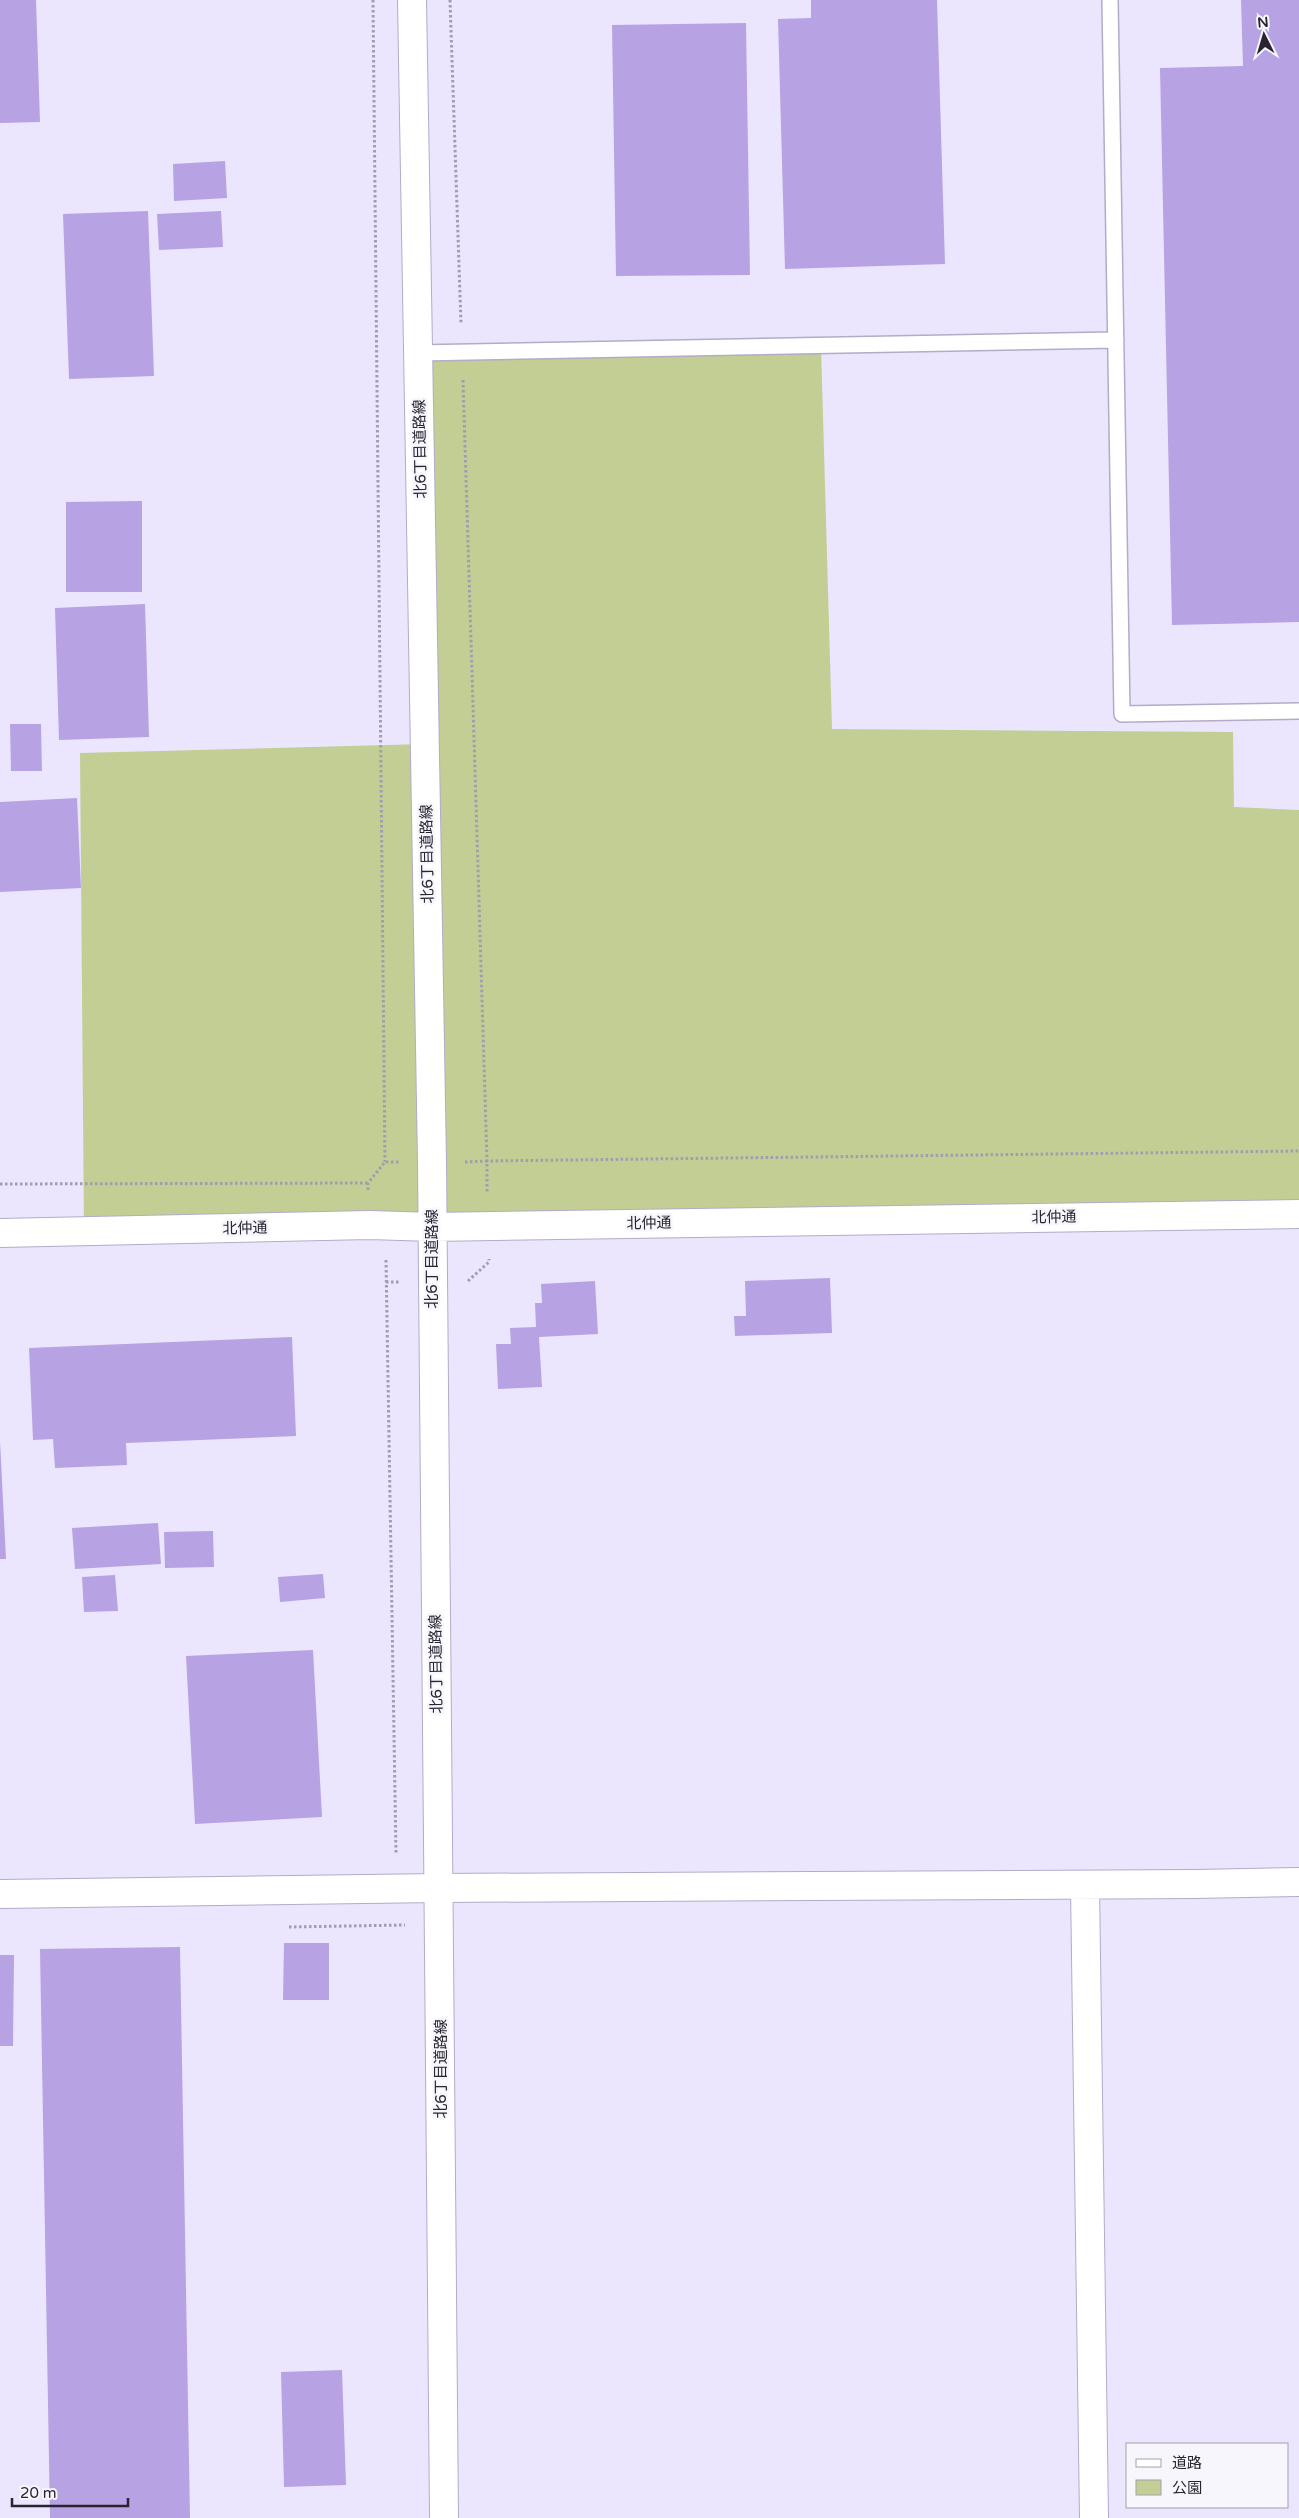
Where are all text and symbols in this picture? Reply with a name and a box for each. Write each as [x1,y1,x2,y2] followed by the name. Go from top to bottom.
[1239,10,1289,60] north arrow
[1257,14,1269,32] text: N
[410,399,430,499] street label: 北6丁目道路線
[417,804,437,904] street label: 北6丁目道路線
[1031,1208,1077,1226] street label: 北仲通
[423,1209,441,1309] street label: 北6丁目道路線
[626,1214,672,1232] street label: 北仲通
[222,1219,268,1237] street label: 北仲通
[426,1614,446,1714] street label: 北6丁目道路線
[432,2019,450,2119] street label: 北6丁目道路線
[1126,2443,1289,2508] legend
[1172,2454,1202,2472] text: 道路
[12,2476,129,2508] scale bar
[1172,2479,1202,2497] text: 公園
[20,2484,57,2502] text: 20 m

